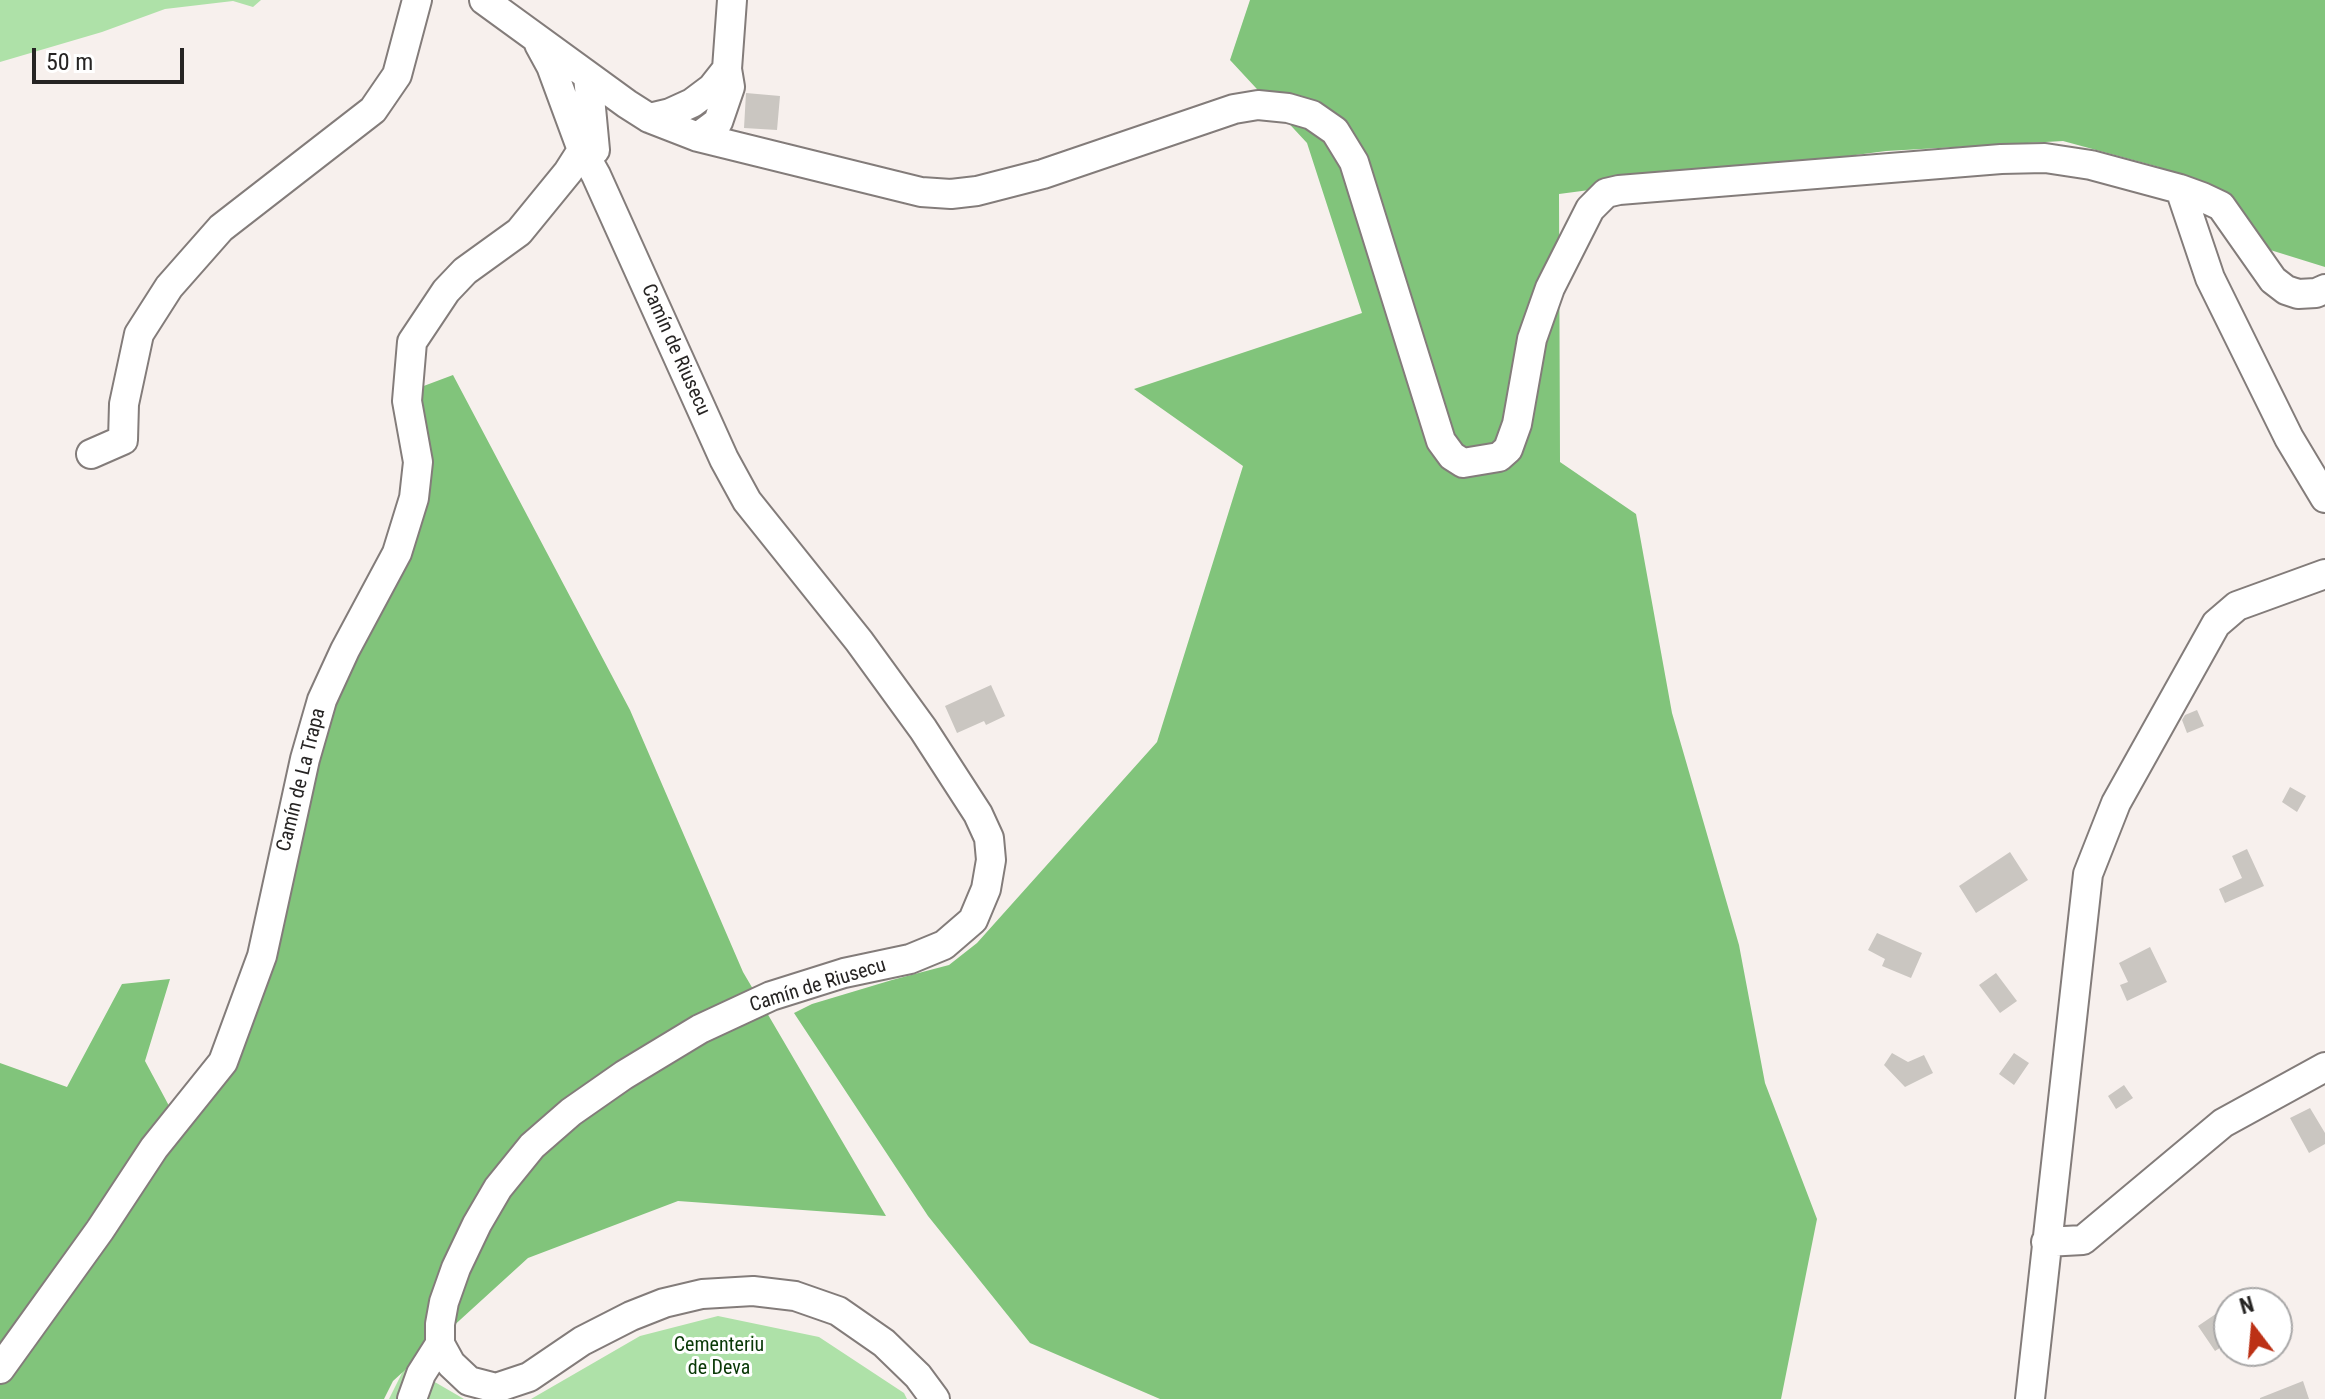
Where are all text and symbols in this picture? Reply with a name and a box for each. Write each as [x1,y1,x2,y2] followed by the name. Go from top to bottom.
[36,32,188,82] scale bar
[46,48,93,76] text: 50 m
[635,281,715,419] street label: Camín de Riusecu
[273,706,331,854] street label: Camín de La Trapa
[747,954,889,1018] street label: Camín de Riusecu
[2213,1287,2293,1367] north arrow
[2237,1291,2257,1319] text: N
[674,1334,764,1381] park label: Cementeriu de Deva

